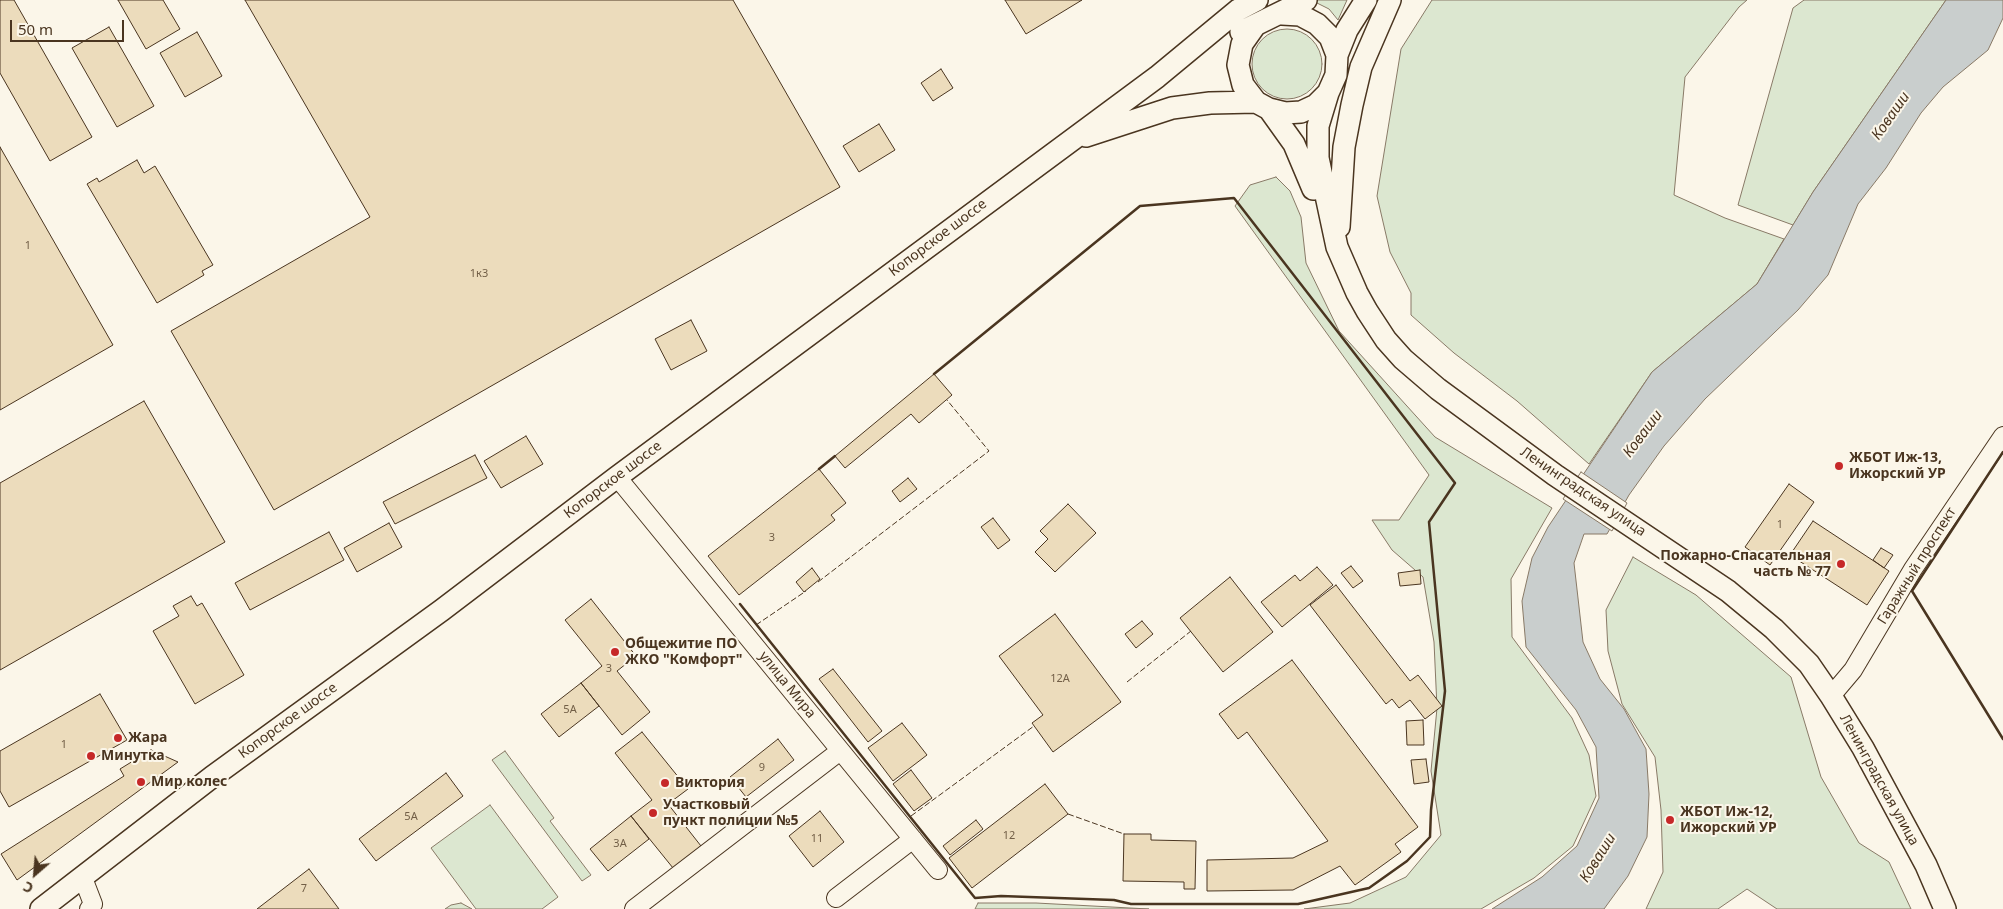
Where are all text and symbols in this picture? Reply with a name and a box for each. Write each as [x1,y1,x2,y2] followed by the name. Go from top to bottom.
[12,10,126,42] scale bar
[18,19,53,39] text: 50 m
[1868,89,1914,143] water label: Коваши
[886,196,990,280] street label: Копорское шоссе
[25,239,31,253] house number: 1
[470,267,488,281] house number: 1к3
[1619,407,1667,461] water label: Коваши
[561,438,665,522] street label: Копорское шоссе
[1517,444,1649,540] street label: Ленинградская улица
[1849,450,1946,482] place label: ЖБОТ Иж-13, Ижорский УР
[1833,460,1845,472] marker: ЖБОТ Иж-13, Ижорский УР
[1874,504,1960,628] street label: Гаражный проспект
[1777,518,1783,532] house number: 1
[769,531,775,545] house number: 3
[1660,548,1831,580] place label: Пожарно-Спасательная часть № 77
[1835,558,1847,570] marker: Пожарно-Спасательная часть № 77
[625,636,742,669] place label: Общежитие ПО ЖКО "Комфорт"
[609,646,621,658] marker: Общежитие ПО ЖКО "Комфорт"
[755,648,819,722] street label: улица Мира
[606,662,612,676] house number: 3
[1050,672,1070,686] house number: 12А
[235,680,341,762] street label: Копорское шоссе
[563,703,577,717] house number: 5А
[1836,711,1922,849] street label: Ленинградская улица
[128,730,167,746] place label: Жара
[112,732,124,744] marker: Жара
[61,738,67,752] house number: 1
[101,748,165,764] place label: Минутка
[85,750,97,762] marker: Минутка
[759,761,765,775] house number: 9
[151,774,227,790] place label: Мир колес
[675,775,745,791] place label: Виктория
[135,776,147,788] marker: Мир колес
[659,777,671,789] marker: Виктория
[663,797,799,830] place label: Участковый пункт полиции №5
[1680,804,1777,836] place label: ЖБОТ Иж-12, Ижорский УР
[647,807,659,819] marker: Участковый пункт полиции №5
[404,810,418,824] house number: 5А
[1664,814,1676,826] marker: ЖБОТ Иж-12, Ижорский УР
[1003,829,1015,843] house number: 12
[1576,830,1620,886] water label: Коваши
[811,832,823,846] house number: 11
[613,837,627,851] house number: 3А
[10,849,60,899] north arrow
[20,877,36,898] text: С
[301,882,307,896] house number: 7

